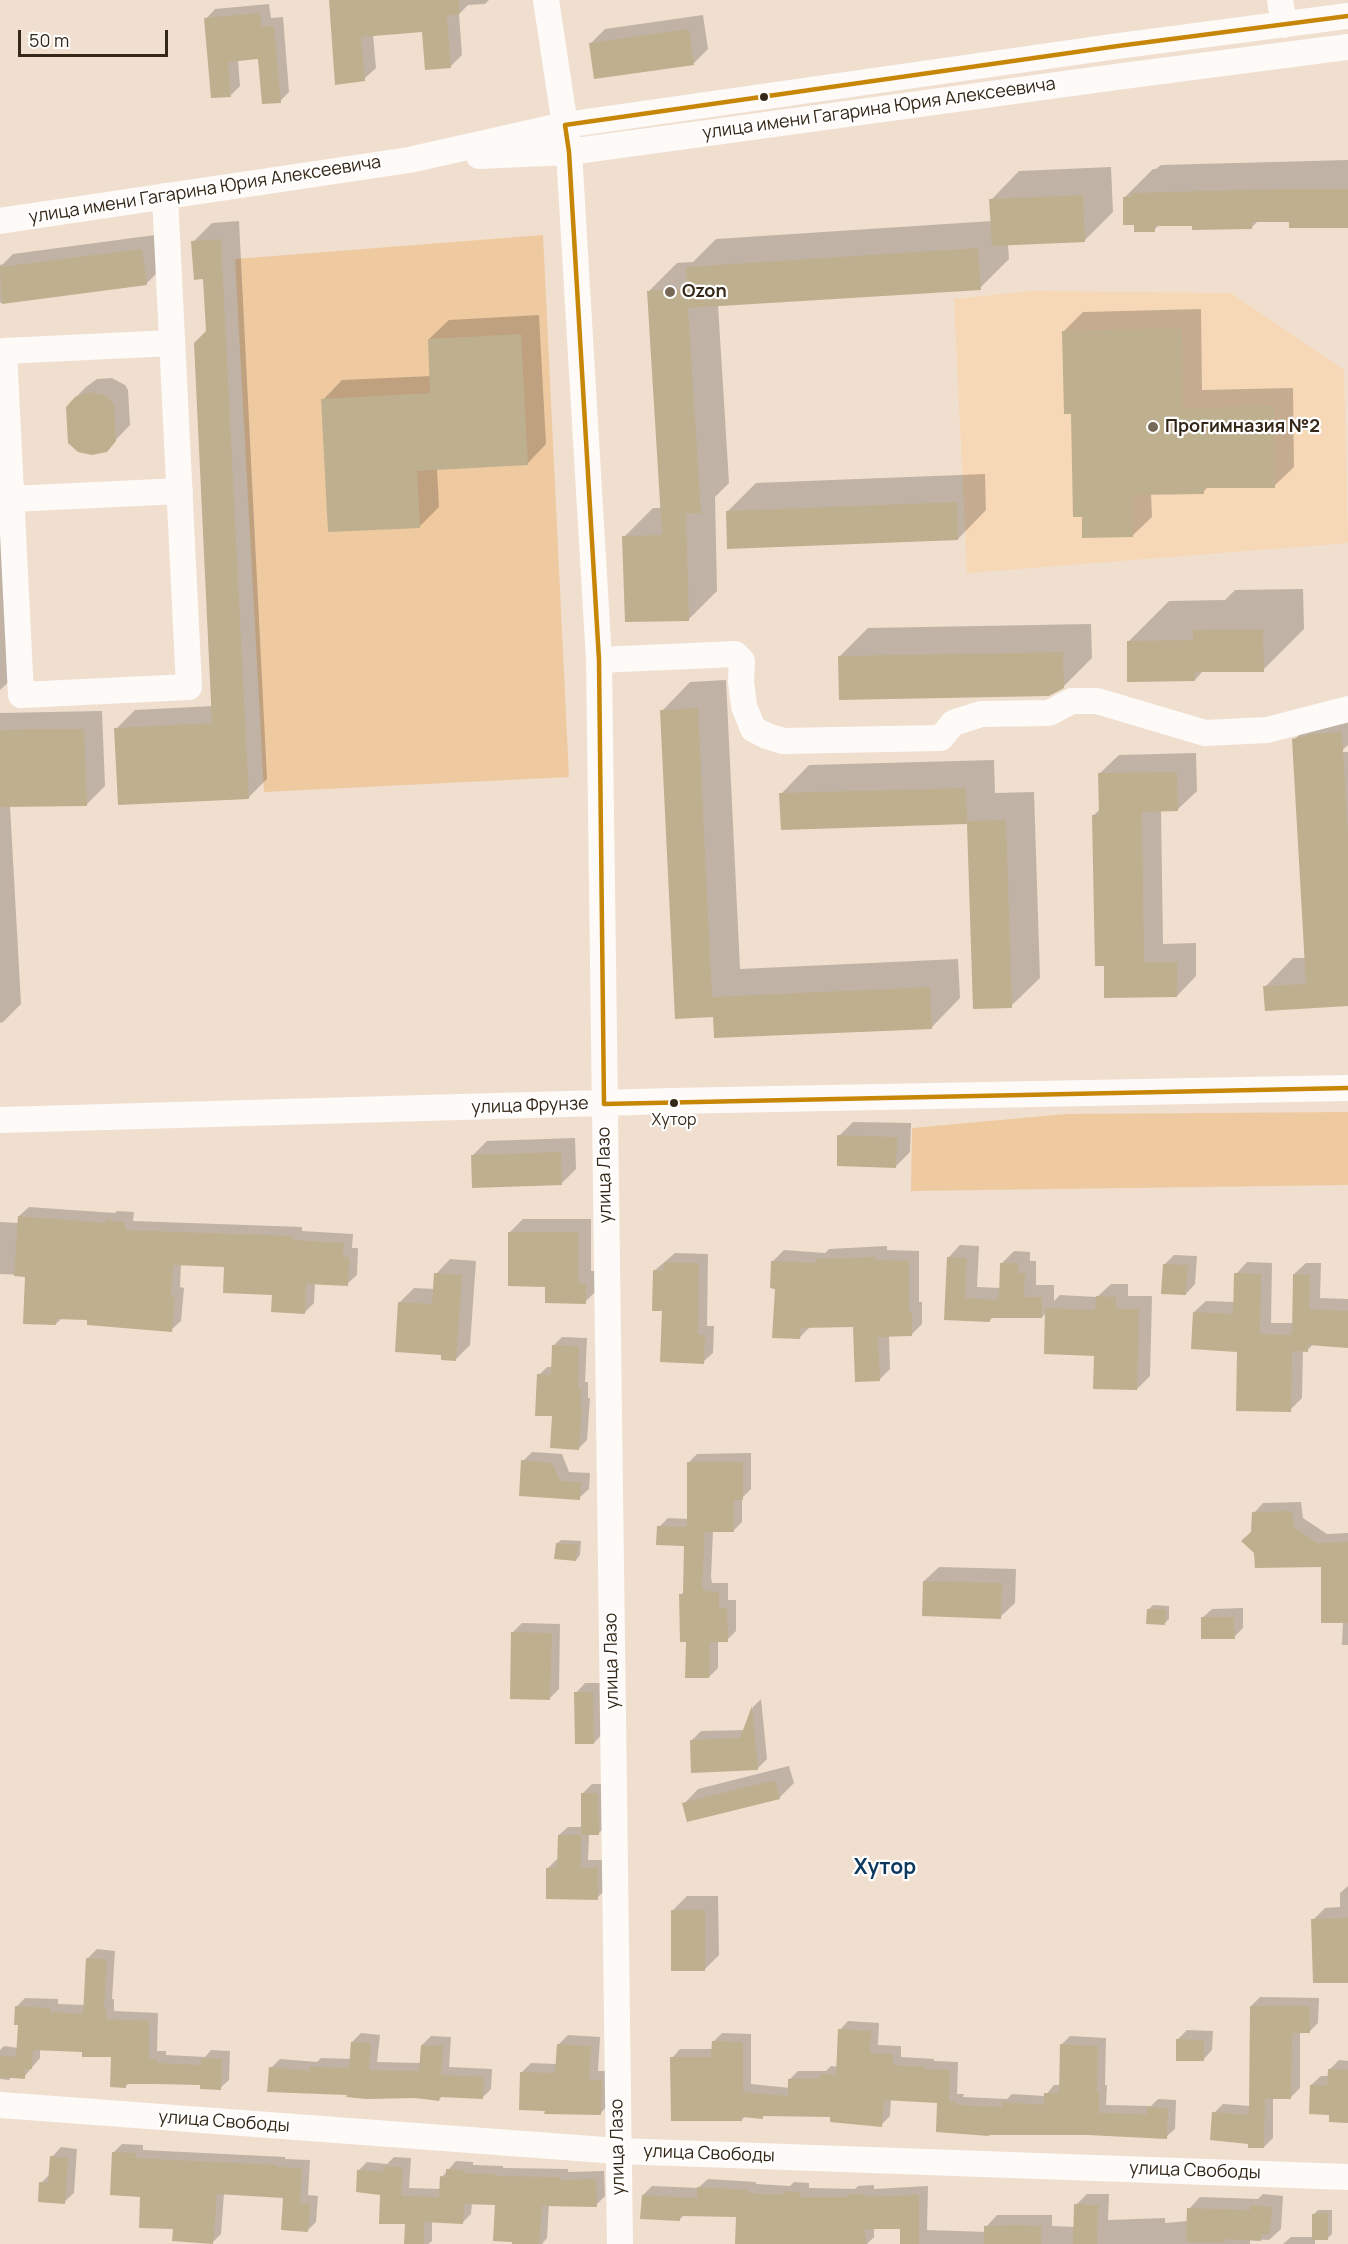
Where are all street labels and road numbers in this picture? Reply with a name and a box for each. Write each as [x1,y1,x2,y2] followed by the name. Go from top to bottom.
[701,74,1057,144] street label: улица имени Гагарина Юрия Алексеевича
[27,151,383,229] street label: улица имени Гагарина Юрия Алексеевича
[471,1093,589,1119] street label: улица Фрунзе
[593,1126,617,1224] street label: улица Лазо
[600,1612,624,1710] street label: улица Лазо
[606,2098,630,2196] street label: улица Лазо
[158,2107,290,2137] street label: улица Свободы
[643,2141,775,2167] street label: улица Свободы
[1129,2158,1261,2184] street label: улица Свободы

